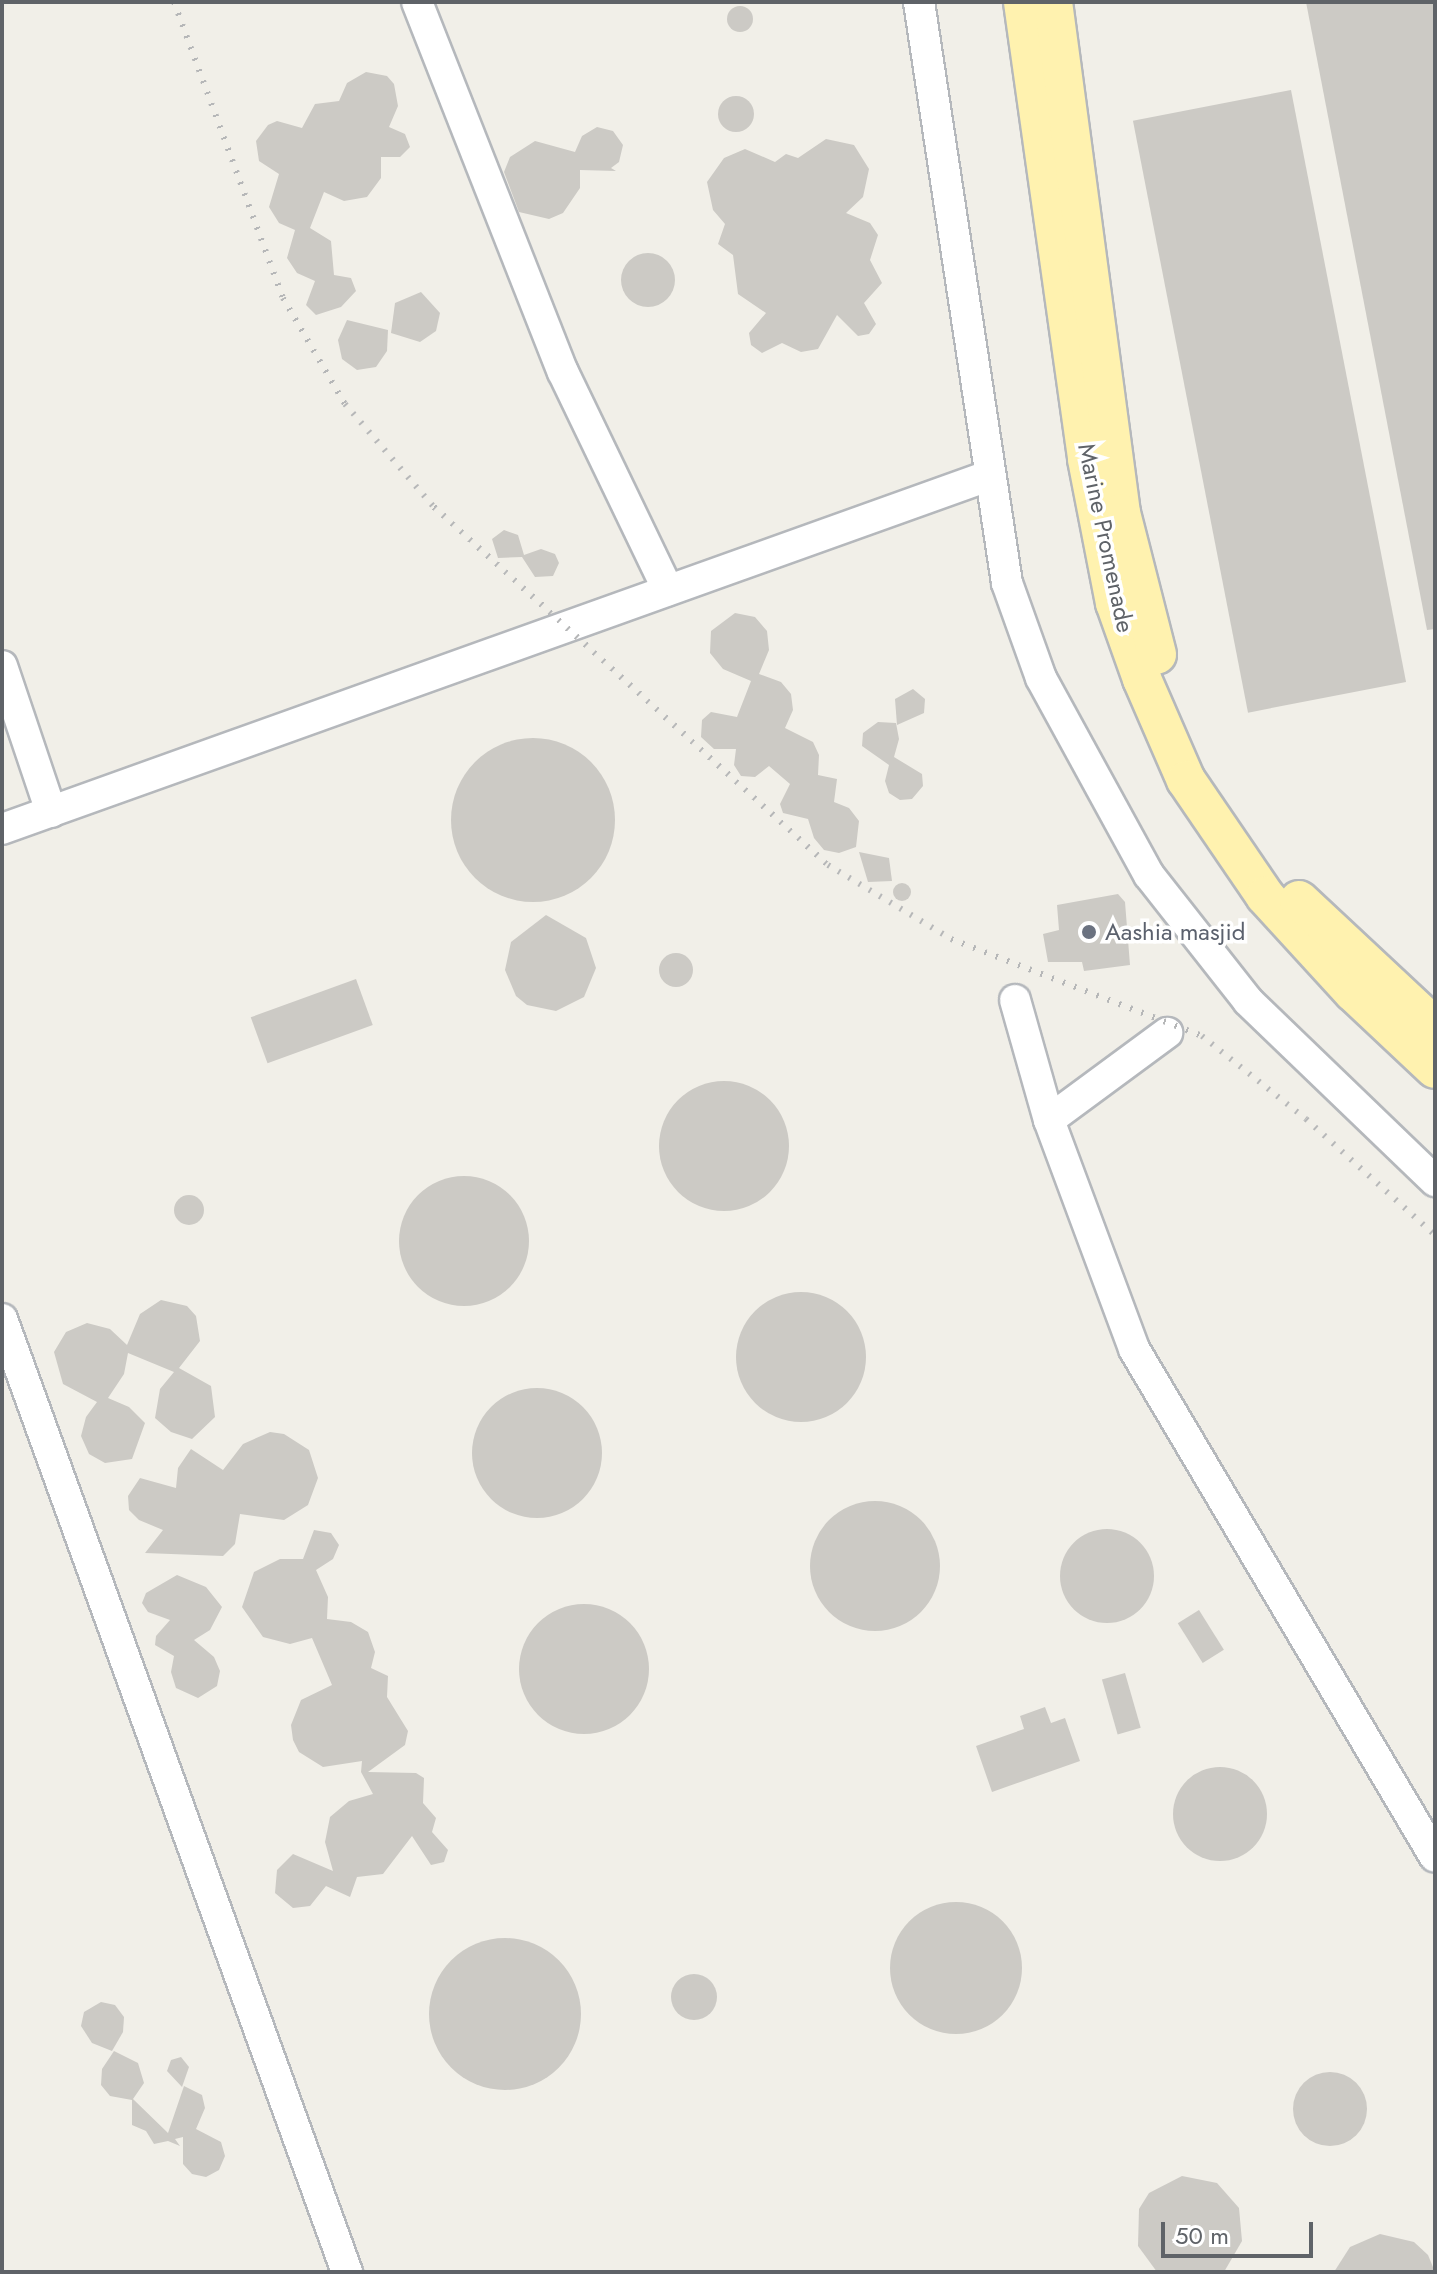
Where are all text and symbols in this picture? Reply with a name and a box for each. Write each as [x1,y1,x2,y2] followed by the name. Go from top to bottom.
[1072,441,1140,635] street label: Marine Promenade
[1105,918,1245,946] place label: Aashia masjid
[1080,923,1098,941] marker: Aashia masjid
[1165,2206,1317,2256] scale bar
[1175,2218,1229,2253] text: 50 m

